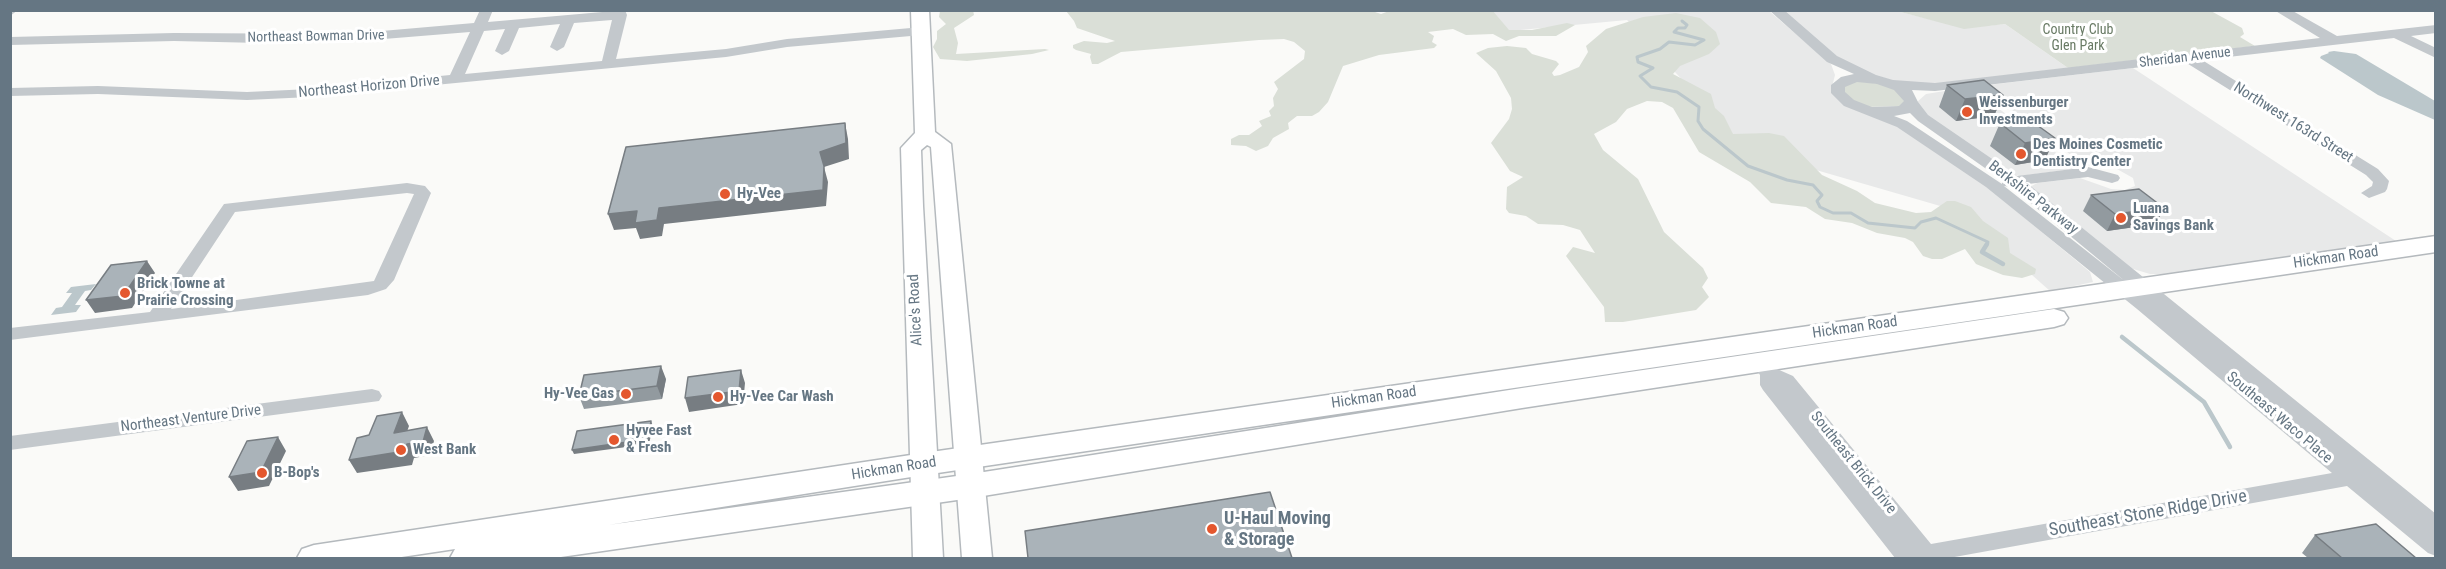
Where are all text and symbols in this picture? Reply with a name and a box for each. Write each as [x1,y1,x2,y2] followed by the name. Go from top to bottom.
[2043,22,2113,54] park label: Country Club Glen Park
[247,27,385,47] street label: Northeast Bowman Drive
[2138,44,2232,72] street label: Sheridan Avenue
[298,72,440,102] street label: Northeast Horizon Drive
[2230,79,2356,167] street label: Northwest 163rd Street
[1979,94,2068,129] place label: Weissenburger Investments
[1960,105,1974,119] marker: Weissenburger Investments
[2033,136,2163,171] place label: Des Moines Cosmetic Dentistry Center
[2014,147,2028,161] marker: Des Moines Cosmetic Dentistry Center
[1985,157,2081,239] street label: Berkshire Parkway
[737,185,781,203] place label: Hy-Vee
[718,187,732,201] marker: Hy-Vee
[2133,200,2214,235] place label: Luana Savings Bank
[2114,211,2128,225] marker: Luana Savings Bank
[2292,243,2380,273] street label: Hickman Road
[905,274,927,346] street label: Alice's Road
[137,275,234,310] place label: Brick Towne at Prairie Crossing
[118,286,132,300] marker: Brick Towne at Prairie Crossing
[1811,313,1899,343] street label: Hickman Road
[2223,369,2335,467] street label: Southeast Waco Place
[1330,383,1418,413] street label: Hickman Road
[544,385,614,403] place label: Hy-Vee Gas
[619,387,633,401] marker: Hy-Vee Gas
[730,388,834,406] place label: Hy-Vee Car Wash
[711,390,725,404] marker: Hy-Vee Car Wash
[120,401,262,437] street label: Northeast Venture Drive
[1806,408,1900,518] street label: Southeast Brick Drive
[626,422,692,457] place label: Hyvee Fast & Fresh
[607,433,621,447] marker: Hyvee Fast & Fresh
[413,441,476,459] place label: West Bank
[394,443,408,457] marker: West Bank
[850,453,938,485] street label: Hickman Road
[274,464,319,482] place label: B-Bop's
[255,466,269,480] marker: B-Bop's
[2047,486,2249,542] street label: Southeast Stone Ridge Drive
[1224,508,1331,550] place label: U-Haul Moving & Storage
[1205,522,1219,536] marker: U-Haul Moving & Storage

